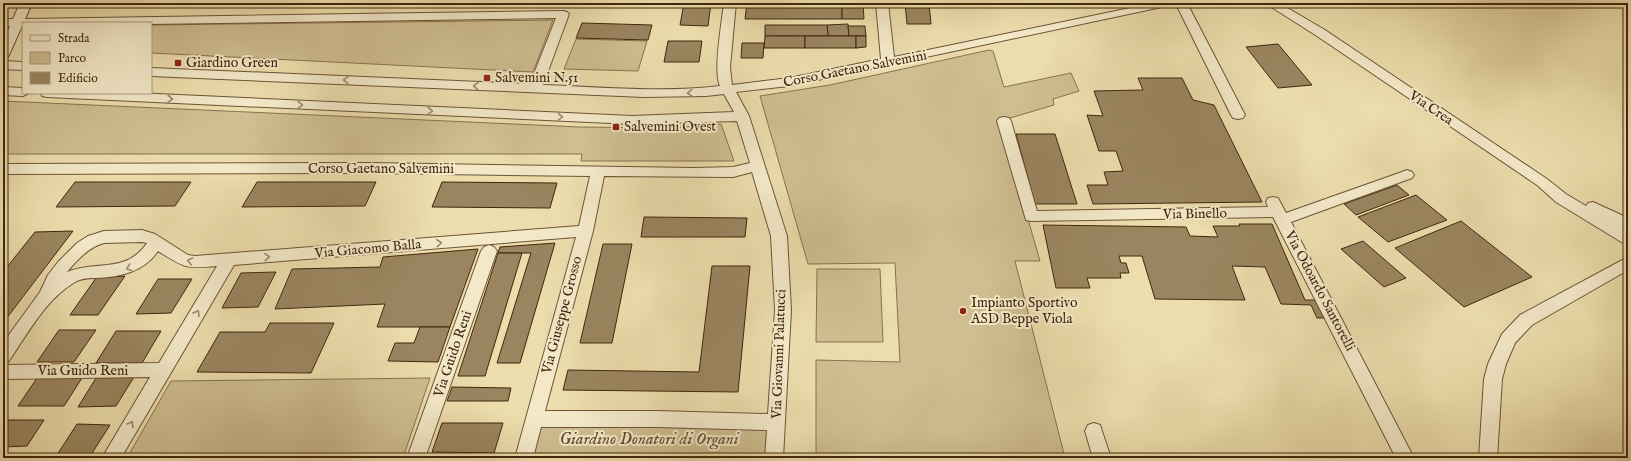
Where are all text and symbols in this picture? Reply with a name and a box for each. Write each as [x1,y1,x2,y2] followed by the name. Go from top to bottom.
[22,22,152,94] legend
[58,31,90,46] text: Strada
[782,46,929,92] street label: Corso Gaetano Salvemini
[58,51,87,66] text: Parco
[186,54,278,72] place label: Giardino Green
[173,58,183,68] marker: Giardino Green
[495,69,578,87] place label: Salvemini N.51
[58,71,98,86] text: Edificio
[482,73,492,83] marker: Salvemini N.51
[343,76,349,85] one-way arrow
[473,82,479,90] one-way arrow
[1405,86,1457,130] street label: Via Crea
[687,88,693,97] one-way arrow
[167,95,173,103] one-way arrow
[297,101,303,109] one-way arrow
[427,107,433,115] one-way arrow
[557,113,563,121] one-way arrow
[624,118,716,136] place label: Salvemini Ovest
[611,122,621,132] marker: Salvemini Ovest
[308,160,454,178] street label: Corso Gaetano Salvemini
[1162,204,1228,224] street label: Via Binello
[1280,227,1359,355] street label: Via Odoardo Santorelli
[313,235,423,263] street label: Via Giacomo Balla
[436,238,442,247] one-way arrow
[264,252,270,261] one-way arrow
[537,254,587,377] street label: Via Giuseppe Grosso
[187,257,193,266] one-way arrow
[125,263,132,271] one-way arrow
[768,289,790,420] street label: Via Giovanni Palatucci
[970,294,1078,328] place label: Impianto Sportivo ASD Beppe Viola
[958,306,968,316] marker: Impianto Sportivo ASD Beppe Viola
[429,308,476,401] street label: Via Guido Reni
[193,310,200,317] one-way arrow
[37,362,128,380] street label: Via Guido Reni
[126,421,133,428] one-way arrow
[559,429,740,450] park label: Giardino Donatori di Organi

